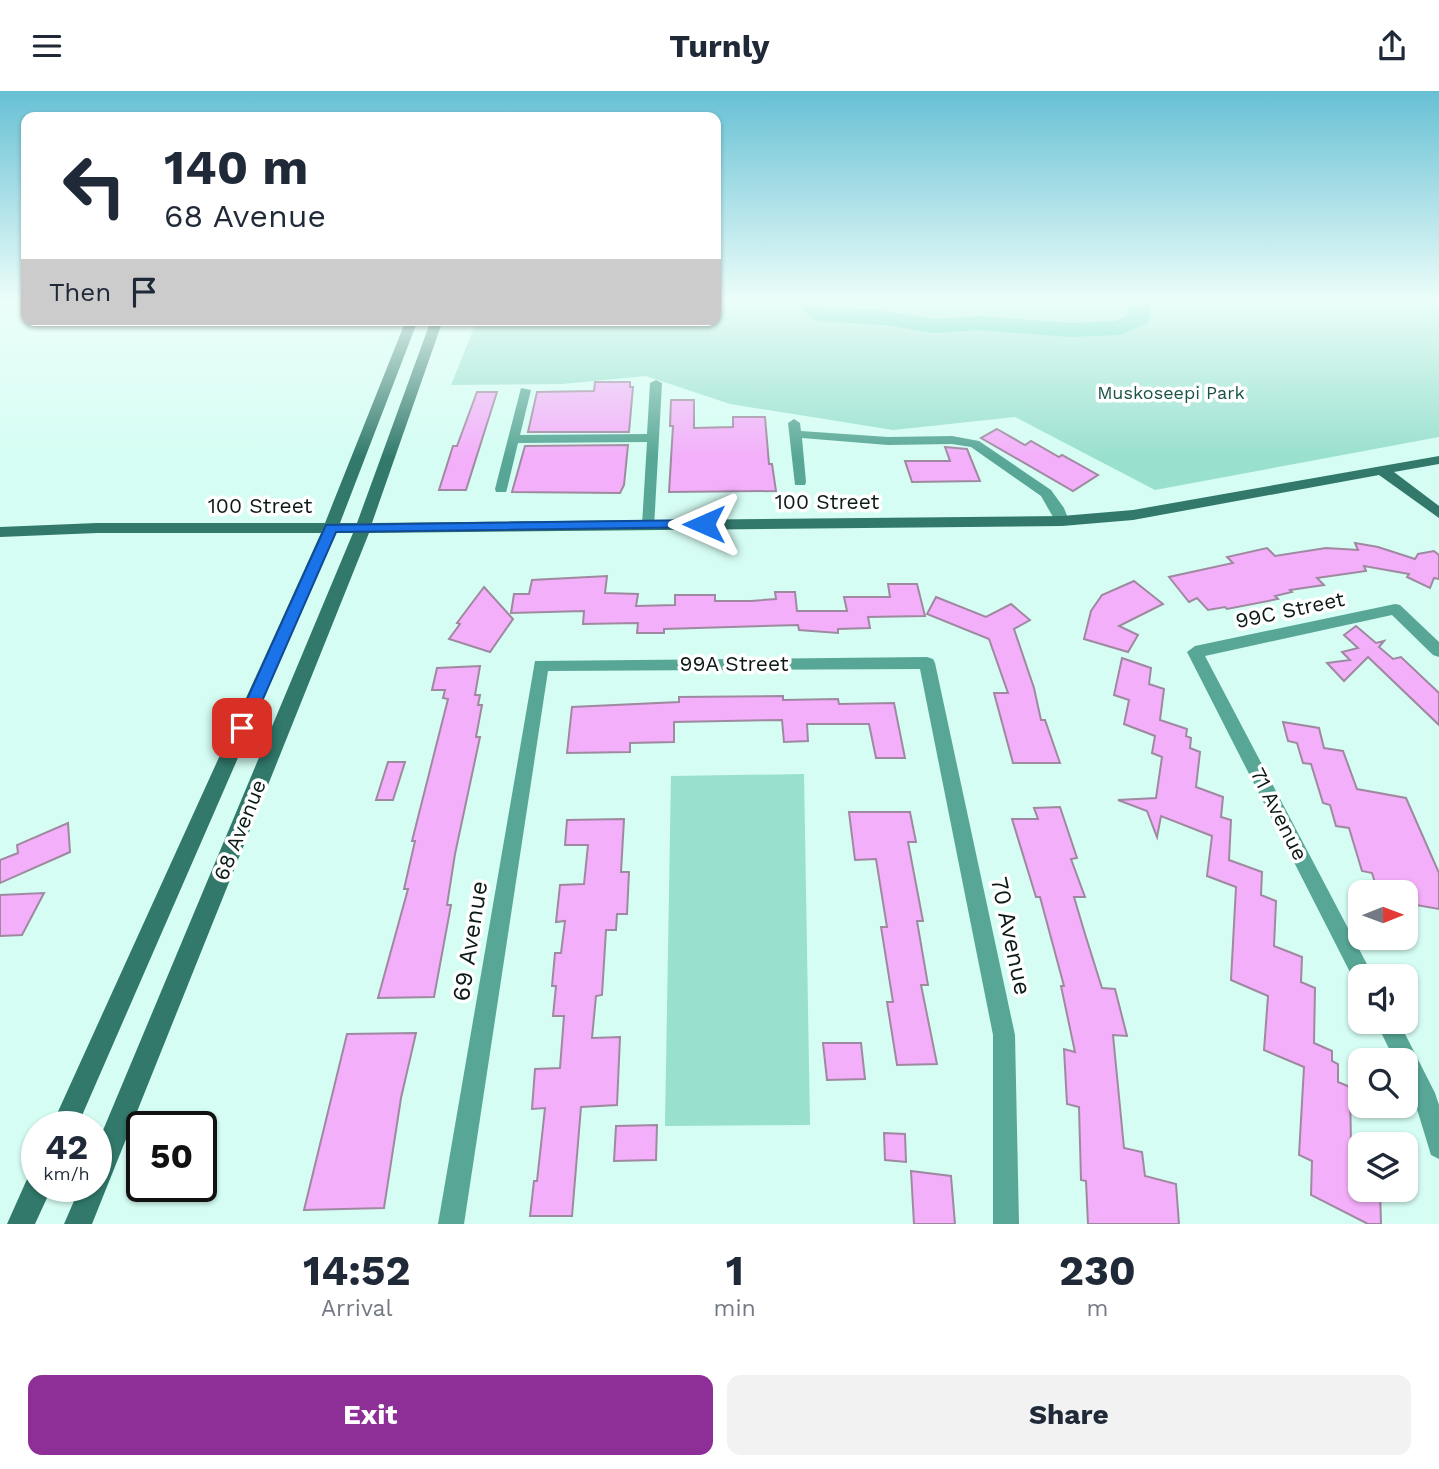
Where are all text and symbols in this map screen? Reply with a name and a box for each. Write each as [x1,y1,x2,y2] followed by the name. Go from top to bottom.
[28,27,66,65] icon: menu
[669,27,770,65] text: Turnly
[1373,27,1411,65] icon: share
[164,138,308,196] text: 140 m
[49,140,140,231] icon: left
[164,197,326,235] text: 68 Avenue
[125,273,163,311] icon: arrive
[49,277,111,307] text: Then
[1097,382,1245,403] park label: Muskoseepi Park
[667,487,741,561] position arrow
[775,489,880,514] street label: 100 Street
[208,493,313,518] street label: 100 Street
[1233,586,1347,633] street label: 99C Street
[679,651,789,676] street label: 99A Street
[212,698,272,758] pin
[223,709,261,747] icon: arrive
[1245,763,1313,864] street label: 71 Avenue
[208,776,271,884] street label: 68 Avenue
[985,874,1037,998] street label: 70 Avenue
[447,879,493,1003] street label: 69 Avenue
[1348,880,1418,950] north arrow
[1348,880,1418,1202] map controls
[1348,964,1418,1034] button: sound
[1348,1048,1418,1118] button: search
[126,1111,217,1202] speed limit sign: 50
[45,1126,88,1168] text: 42
[1348,1132,1418,1202] button: layers
[43,1163,90,1184] text: km/h
[303,1246,411,1295] text: 14:52
[726,1246,744,1295] text: 1
[1059,1246,1136,1295] text: 230
[321,1295,393,1322] text: Arrival
[714,1295,756,1322] text: min
[1086,1295,1108,1322] text: m
[28,1375,713,1455] button: Exit
[727,1375,1411,1455] button: Share

